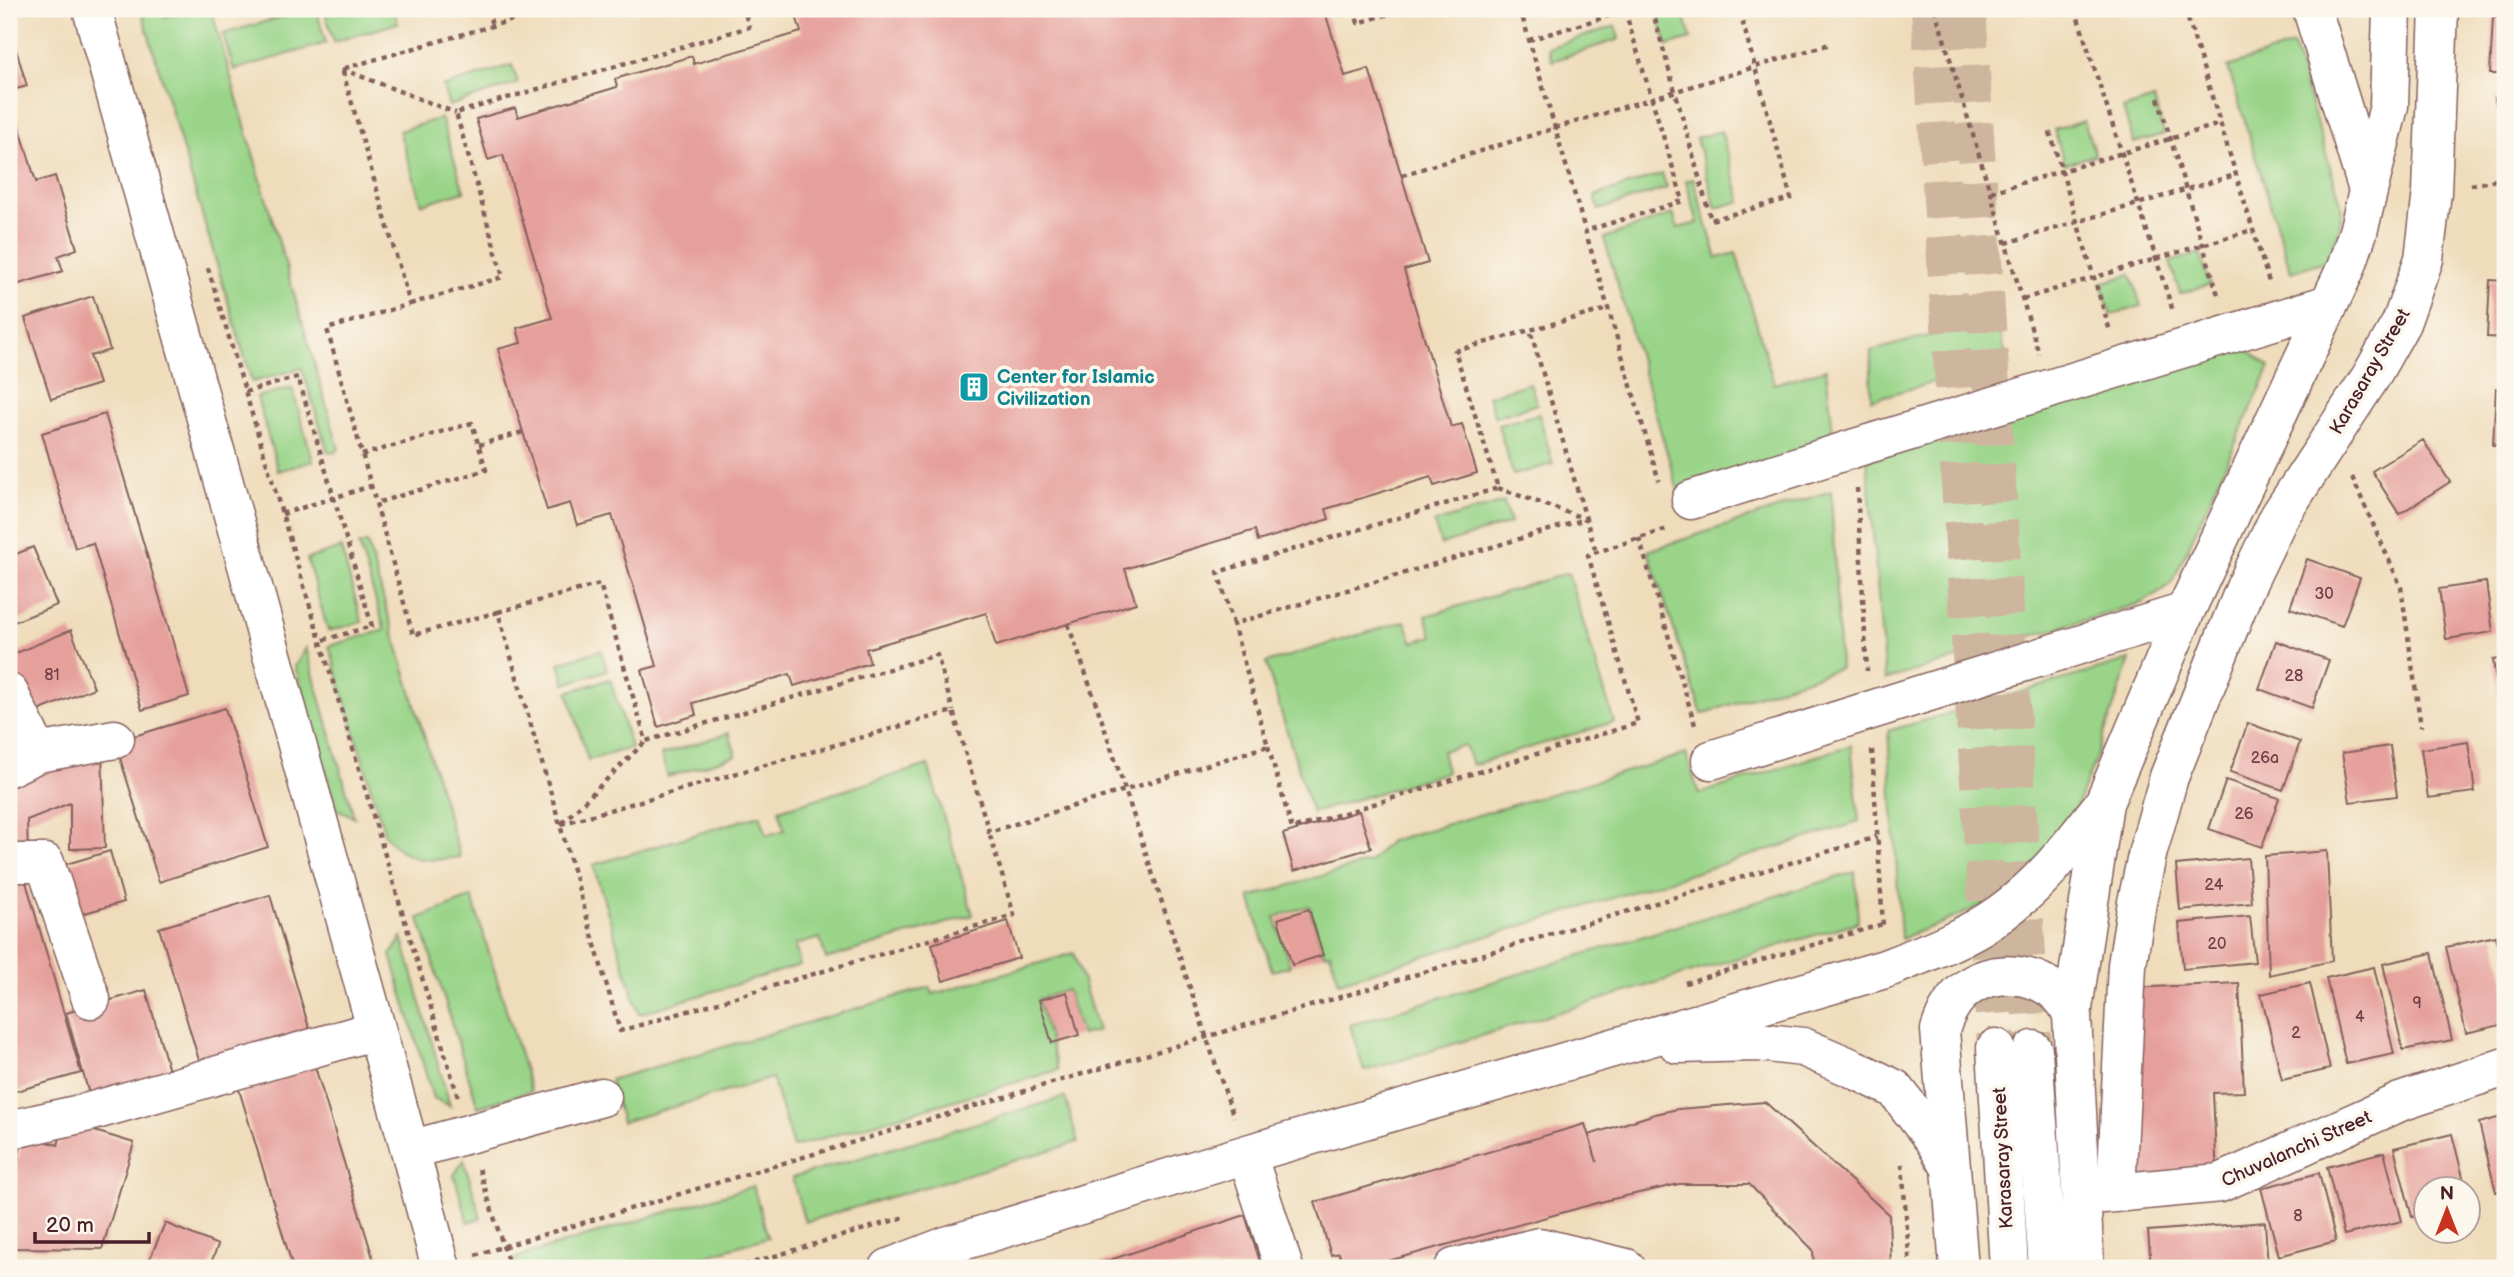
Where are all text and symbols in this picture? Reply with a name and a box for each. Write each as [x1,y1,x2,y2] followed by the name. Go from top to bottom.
[2325,304,2416,439] street label: Karasaray Street
[997,366,1155,411] place label: Center for Islamic Civilization
[957,370,991,404] building icon: Center for Islamic Civilization
[2314,585,2334,604] house number: 30
[44,666,60,685] house number: 81
[2285,667,2303,686] house number: 28
[2251,749,2279,768] house number: 26a
[2234,805,2254,824] house number: 26
[2205,876,2224,895] house number: 24
[2208,935,2226,954] house number: 20
[2412,994,2422,1013] house number: 9
[2355,1008,2365,1027] house number: 4
[2291,1024,2301,1043] house number: 2
[1988,1086,2019,1229] street label: Karasaray Street
[2218,1106,2375,1193] street label: Chuvalanchi Street
[2412,1176,2482,1246] north arrow
[2440,1183,2454,1206] text: N
[35,1200,149,1244] scale bar
[2293,1207,2303,1226] house number: 8
[46,1213,94,1238] text: 20 m

